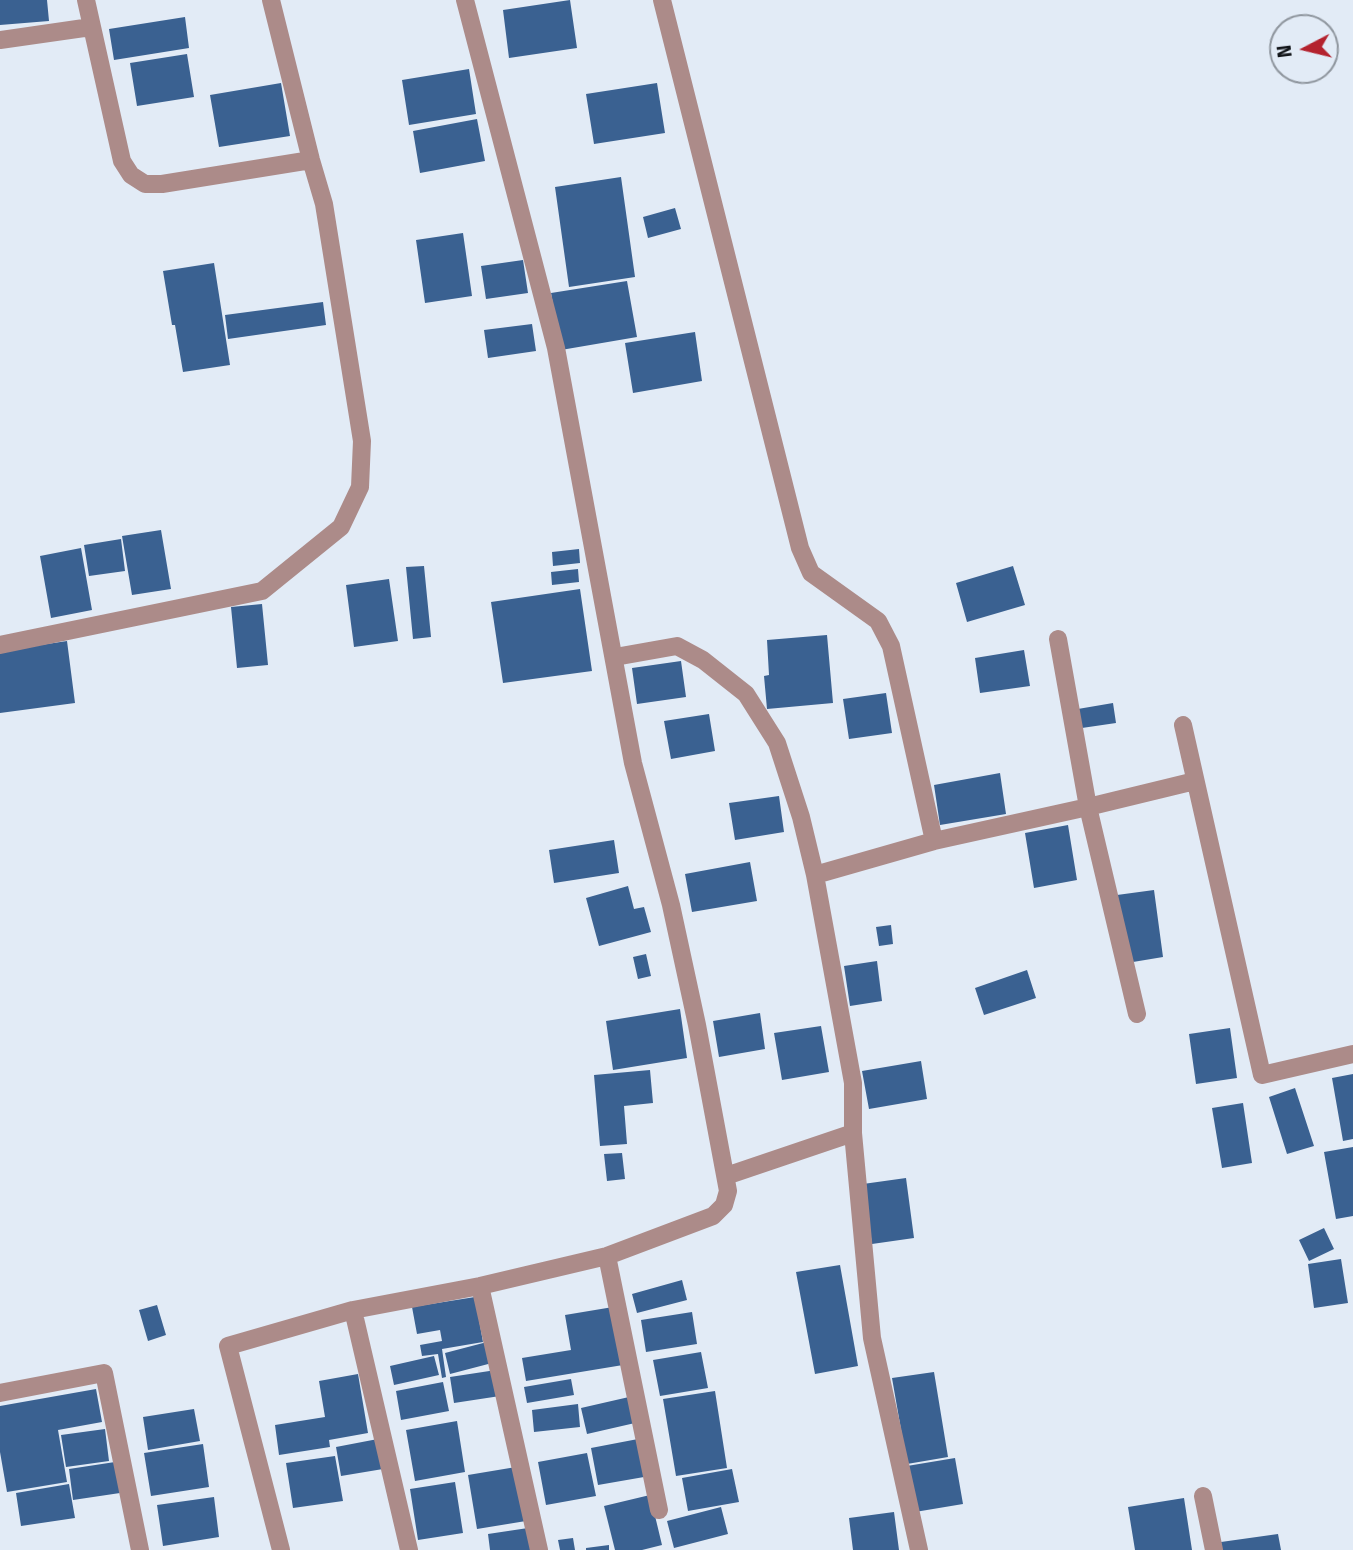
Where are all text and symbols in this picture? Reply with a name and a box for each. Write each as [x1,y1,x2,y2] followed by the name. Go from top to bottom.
[1269,14,1339,84] north arrow
[1272,44,1297,59] text: N

